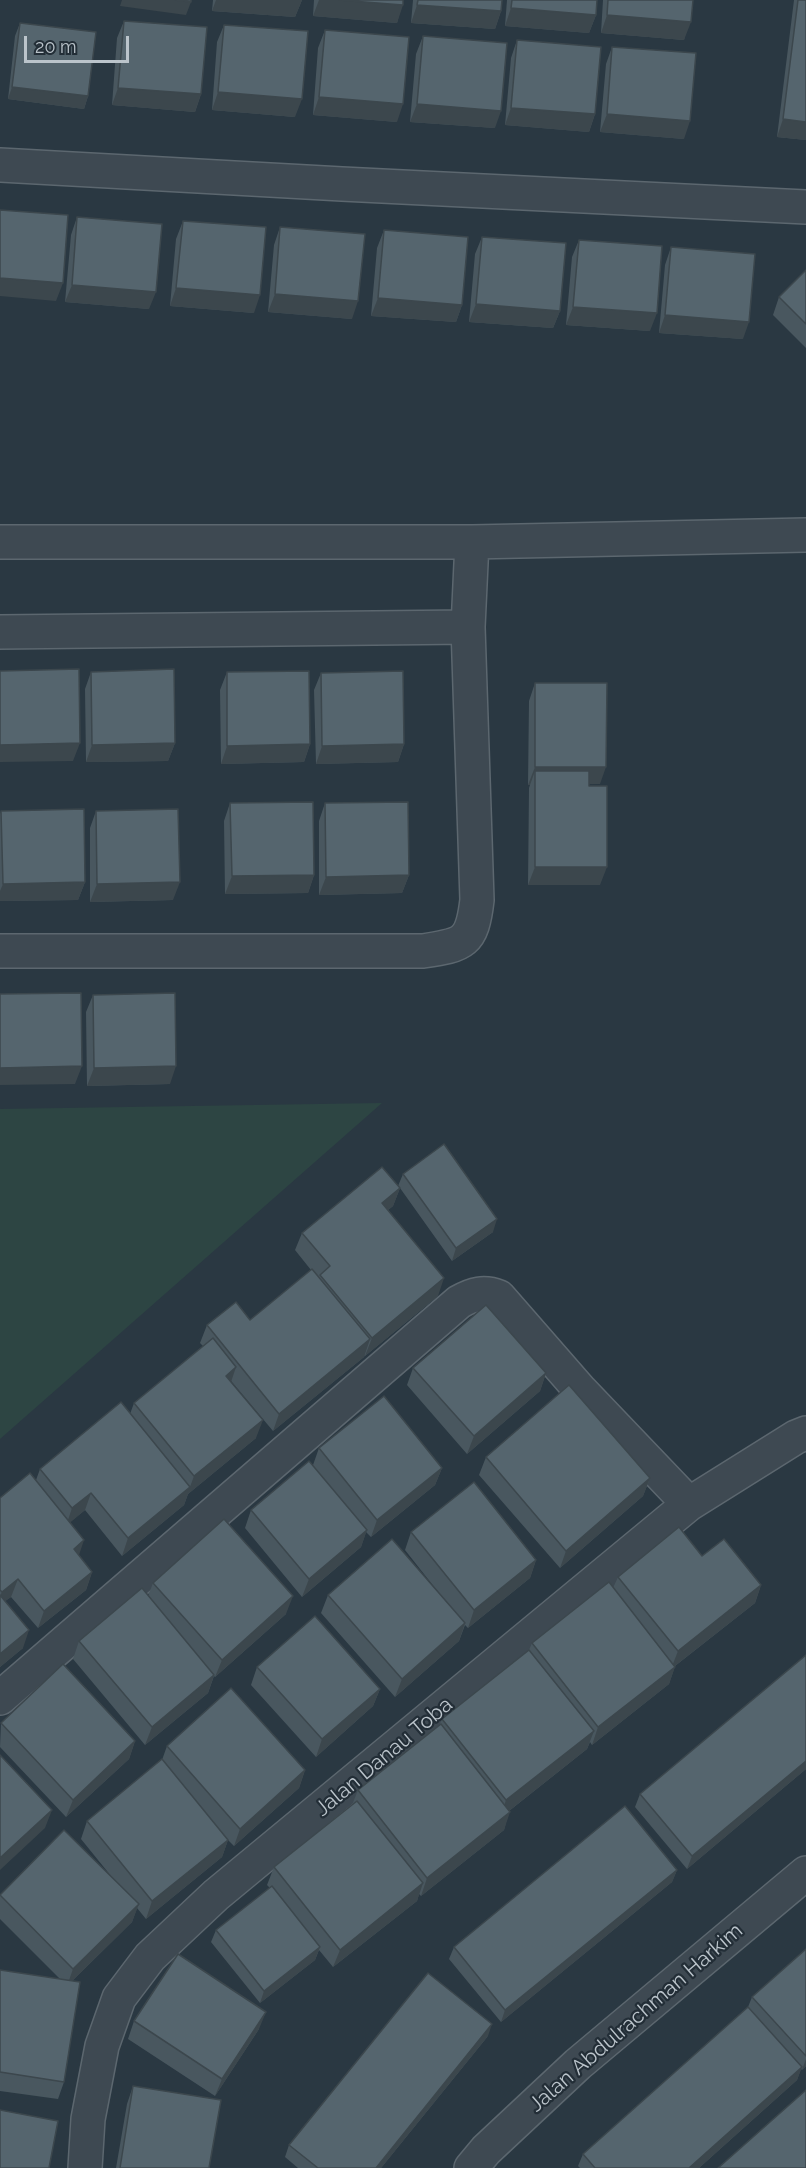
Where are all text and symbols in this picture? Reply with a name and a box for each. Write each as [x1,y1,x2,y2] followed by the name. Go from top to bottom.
[27,24,132,62] scale bar
[35,36,77,57] text: 20 m
[310,1692,458,1822] street label: Jalan Danau Toba
[524,1918,748,2118] street label: Jalan Abdulrachman Harkim

